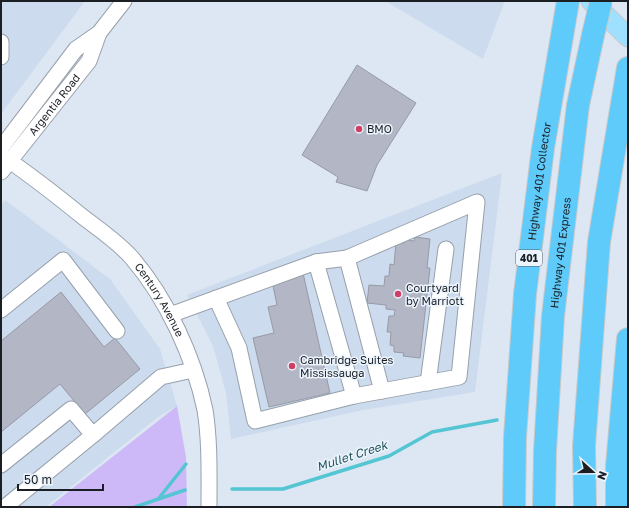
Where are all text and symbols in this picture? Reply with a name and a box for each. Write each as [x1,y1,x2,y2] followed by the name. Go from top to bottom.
[26,71,82,138] street label: Argentia Road
[525,121,553,241] street label: Highway 401 Collector
[367,122,392,135] place label: BMO
[354,124,364,134] marker: BMO
[547,196,573,309] street label: Highway 401 Express
[516,250,542,266] road number: 401
[132,260,187,339] street label: Century Avenue
[406,281,464,307] place label: Courtyard by Marriott
[393,289,403,299] marker: Courtyard by Marriott
[300,353,394,379] place label: Cambridge Suites Mississauga
[287,361,297,371] marker: Cambridge Suites Mississauga
[315,437,390,474] water label: Mullet Creek
[573,452,613,492] north arrow
[18,466,103,492] scale bar
[595,470,610,482] text: N
[24,472,52,487] text: 50 m

